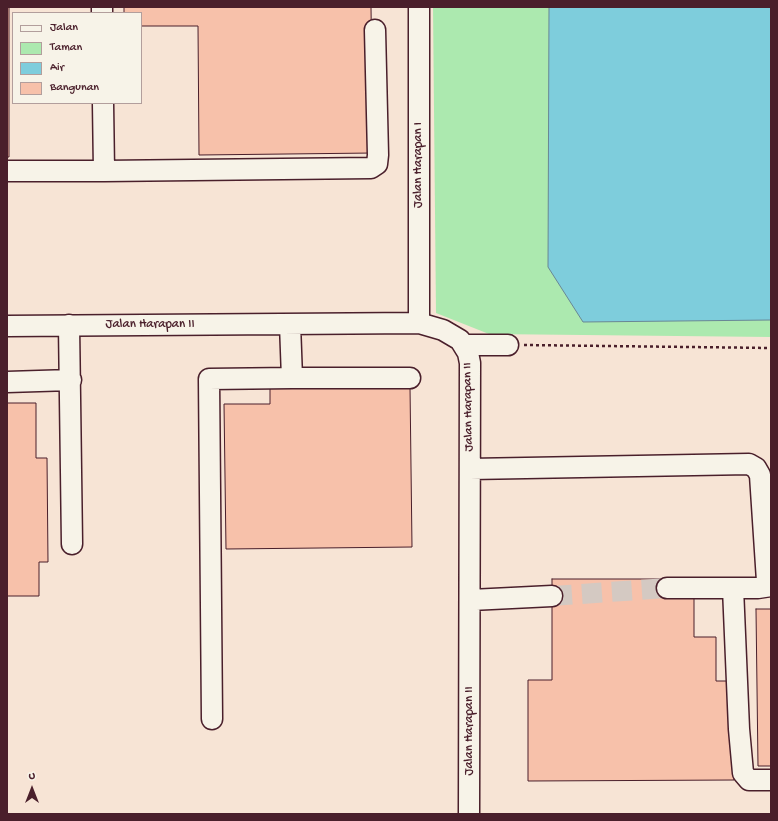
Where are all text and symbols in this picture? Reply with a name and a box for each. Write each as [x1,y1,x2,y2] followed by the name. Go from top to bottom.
[12,12,142,104] legend
[50,21,78,35] text: Jalan
[50,41,82,55] text: Taman
[50,61,64,75] text: Air
[50,81,99,95] text: Bangunan
[411,122,427,208] street label: Jalan Harapan I
[105,317,195,333] street label: Jalan Harapan II
[460,362,478,452] street label: Jalan Harapan II
[462,686,478,776] street label: Jalan Harapan II
[12,769,52,809] north arrow
[29,771,35,783] text: U

